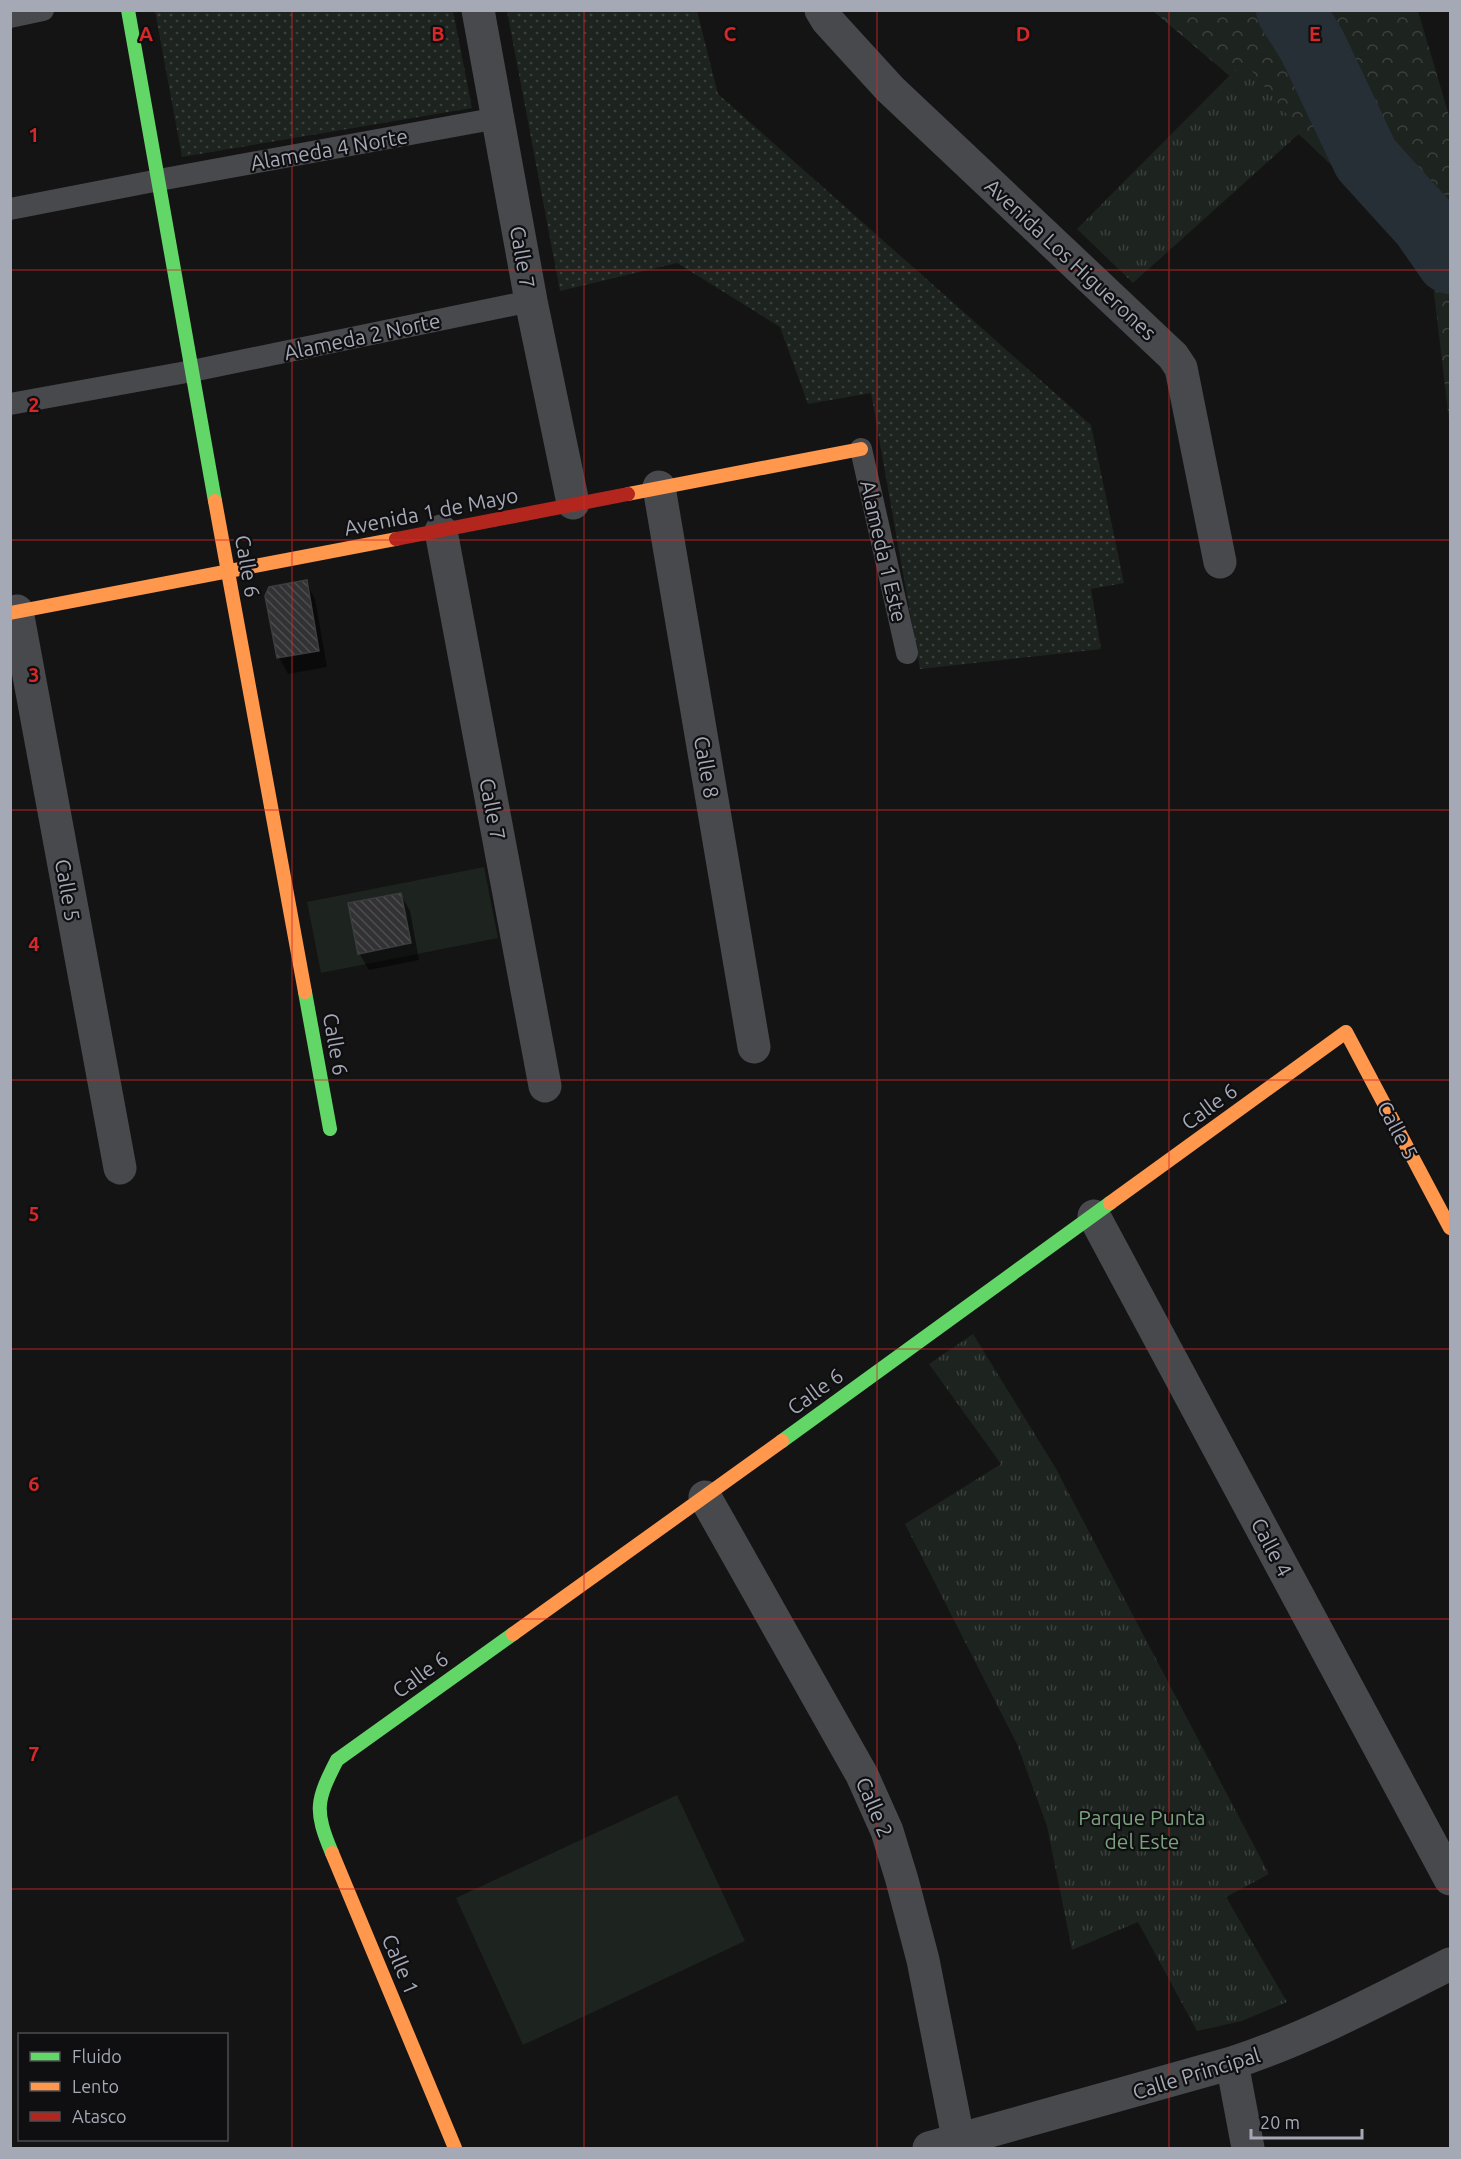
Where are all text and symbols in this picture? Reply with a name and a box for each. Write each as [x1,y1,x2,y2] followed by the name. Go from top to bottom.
[139,22,153,45] text: A
[431,22,445,45] text: B
[724,22,737,45] text: C
[1016,22,1030,45] text: D
[1309,22,1321,45] text: E
[28,123,40,146] text: 1
[248,123,410,175] street label: Alameda 4 Norte
[980,173,1162,345] street label: Avenida Los Higuerones
[506,224,540,290] street label: Calle 7
[282,308,442,364] street label: Alameda 2 Norte
[28,393,40,416] text: 2
[856,478,912,624] street label: Alameda 1 Este
[342,482,520,540] street label: Avenida 1 de Mayo
[231,533,265,599] street label: Calle 6
[28,663,40,686] text: 3
[690,734,724,800] street label: Calle 8
[475,776,511,842] street label: Calle 7
[51,857,85,923] street label: Calle 5
[28,932,40,955] text: 4
[319,1011,353,1077] street label: Calle 6
[1176,1078,1242,1134] street label: Calle 6
[1373,1097,1423,1163] street label: Calle 5
[28,1202,40,1225] text: 5
[782,1363,848,1419] street label: Calle 6
[28,1472,40,1495] text: 6
[1247,1514,1297,1580] street label: Calle 4
[387,1646,453,1702] street label: Calle 6
[28,1742,40,1765] text: 7
[852,1773,898,1841] street label: Calle 2
[1078,1805,1206,1853] park label: Parque Punta del Este
[378,1930,424,1998] street label: Calle 1
[18,2033,228,2141] legend
[1129,2042,1263,2104] street label: Calle Principal
[72,2046,122,2066] text: Fluido
[72,2076,119,2096] text: Lento
[1251,2102,1362,2140] scale bar
[72,2106,127,2126] text: Atasco
[1260,2112,1300,2132] text: 20 m

